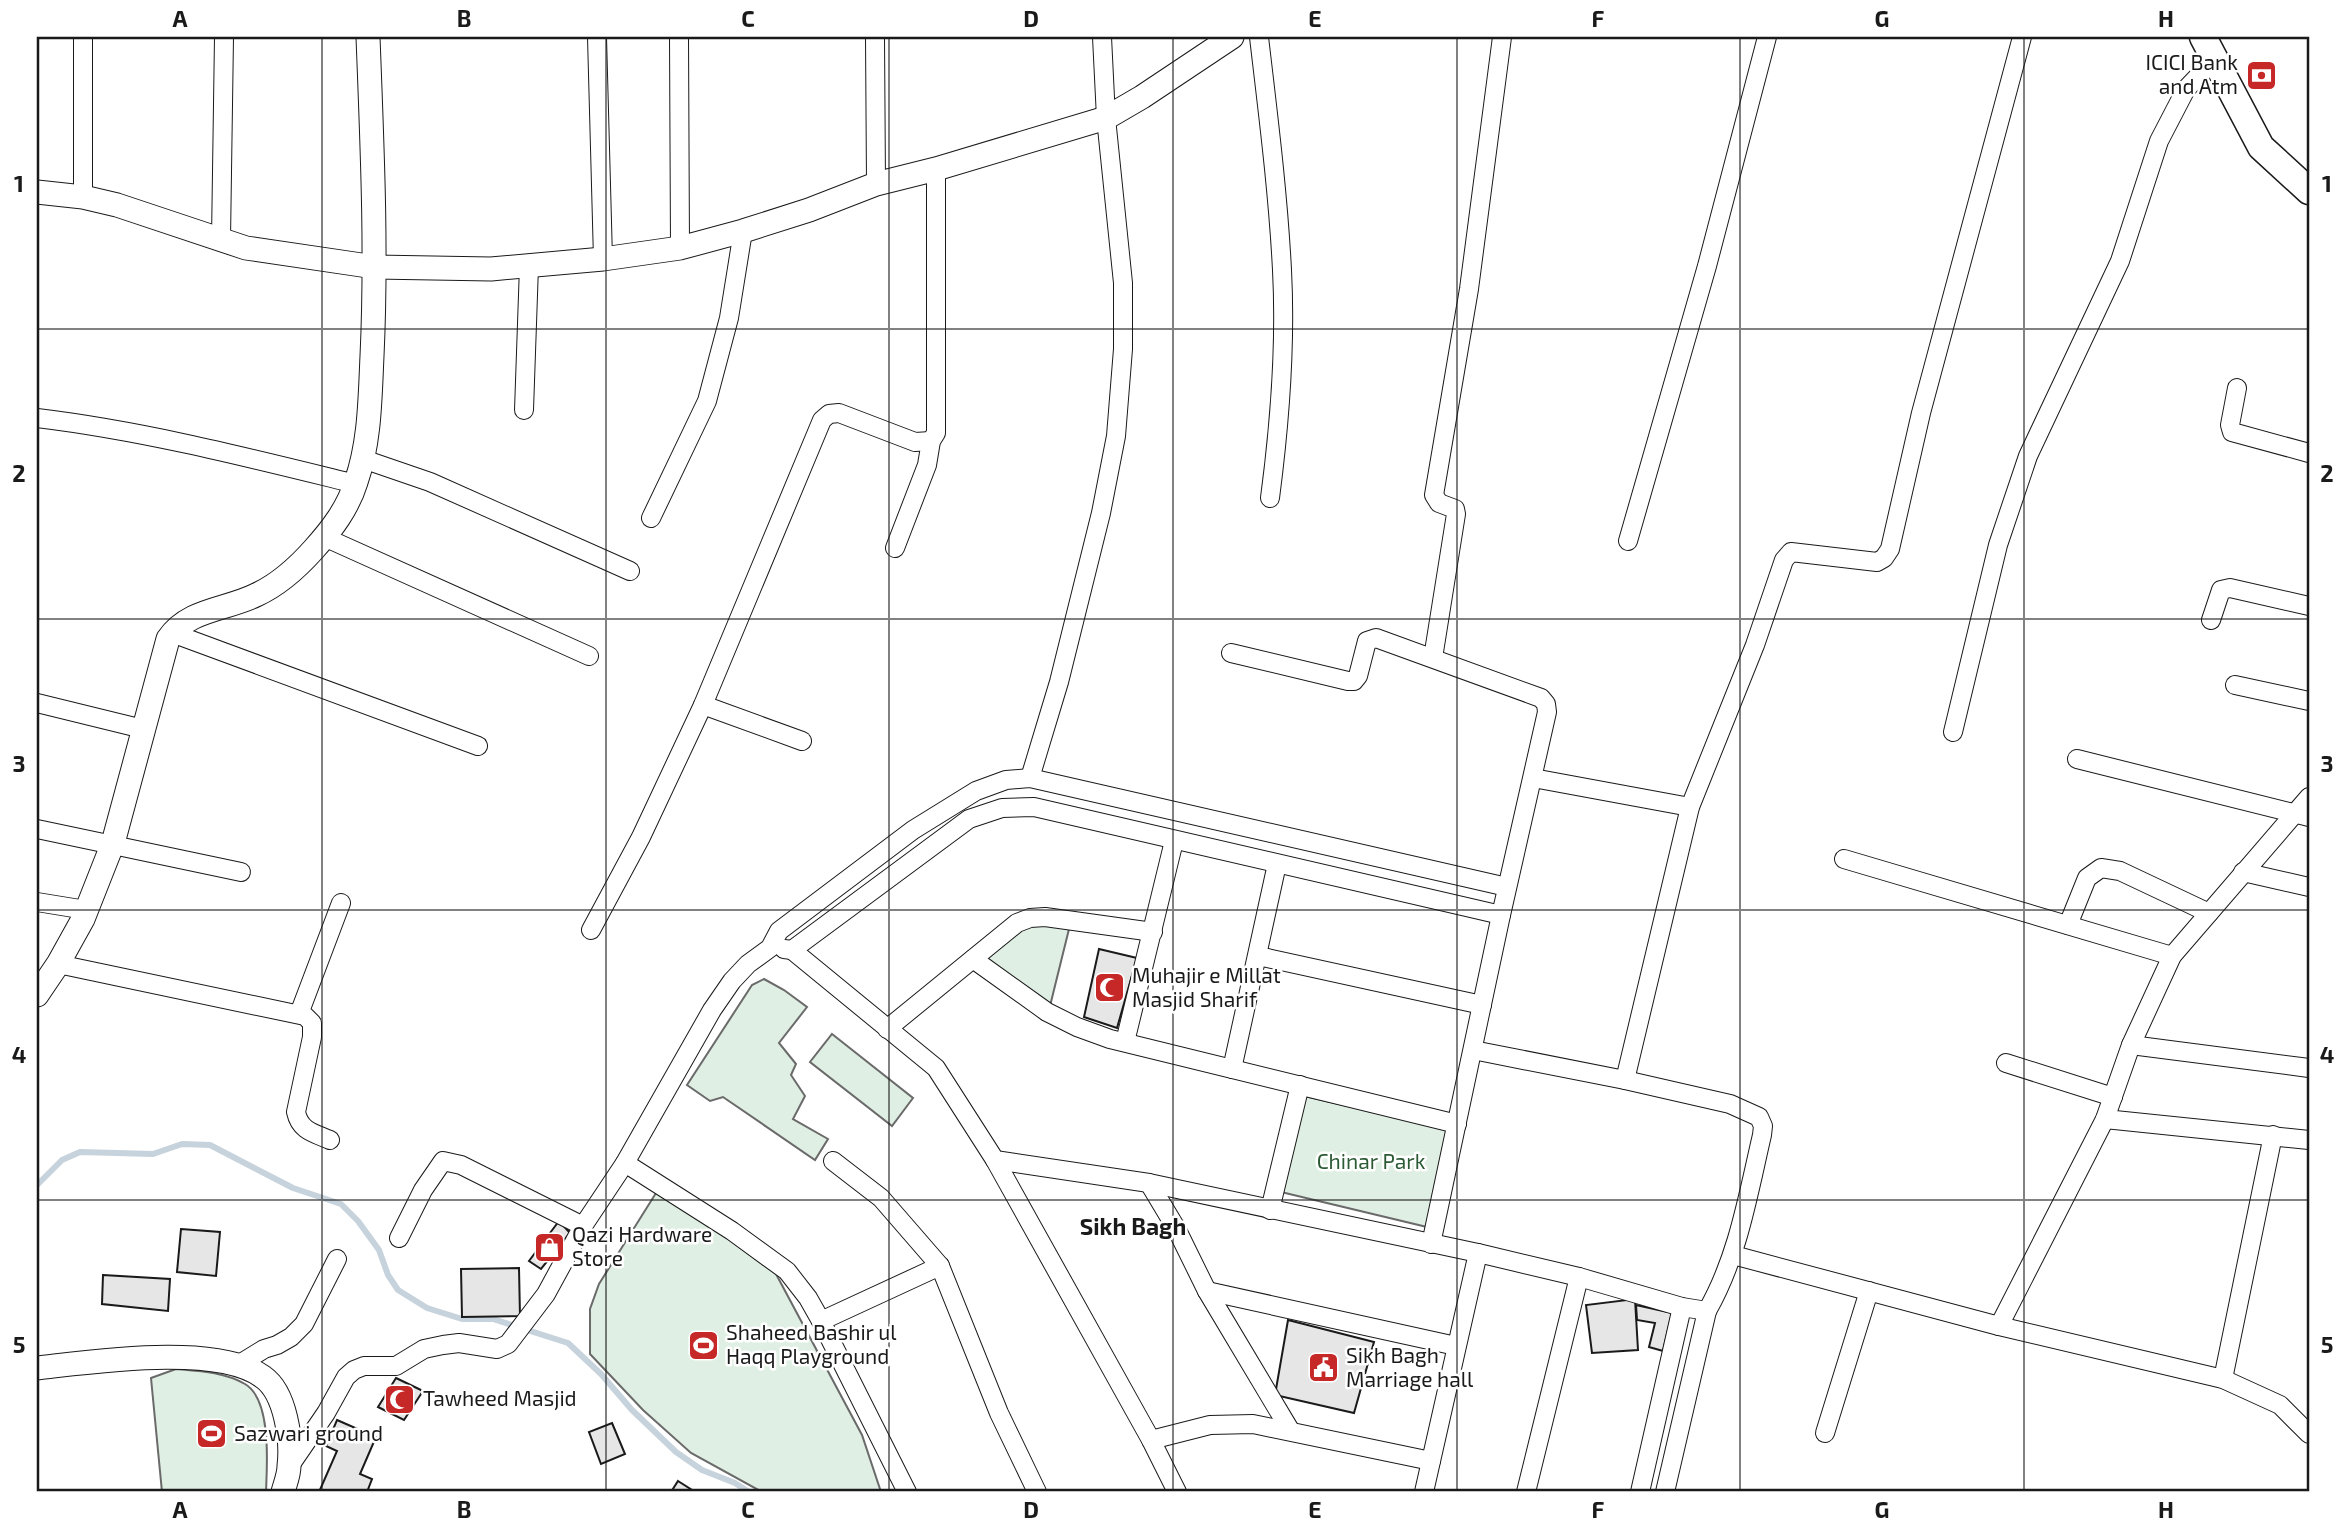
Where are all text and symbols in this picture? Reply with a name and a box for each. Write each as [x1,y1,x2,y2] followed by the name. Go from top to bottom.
[172,4,188,32] text: A
[457,4,471,32] text: B
[741,4,755,32] text: C
[1023,4,1039,32] text: D
[1308,4,1322,32] text: E
[1592,4,1605,32] text: F
[1875,4,1889,32] text: G
[2158,4,2174,32] text: H
[2145,49,2238,98] place label: ICICI Bank and Atm
[2244,58,2278,92] bank icon: ICICI Bank and Atm
[14,169,24,197] text: 1
[2322,169,2332,197] text: 1
[12,459,26,487] text: 2
[2320,459,2334,487] text: 2
[12,749,26,777] text: 3
[2320,749,2334,777] text: 3
[1132,962,1281,1012] place label: Muhajir e Millat Masjid Sharif
[1092,971,1126,1005] mosque icon: Muhajir e Millat Masjid Sharif
[12,1040,26,1068] text: 4
[2320,1040,2334,1068] text: 4
[1317,1148,1426,1173] park label: Chinar Park
[1080,1212,1186,1240] district label: Sikh Bagh
[572,1221,712,1270] place label: Qazi Hardware Store
[532,1230,566,1264] shop icon: Qazi Hardware Store
[726,1319,897,1368] place label: Shaheed Bashir ul Haqq Playground
[686,1328,720,1362] sports icon: Shaheed Bashir ul Haqq Playground
[13,1330,25,1358] text: 5
[2321,1330,2333,1358] text: 5
[1346,1342,1474,1391] place label: Sikh Bagh Marriage hall
[1306,1351,1340,1385] public building icon: Sikh Bagh Marriage hall
[383,1382,417,1416] mosque icon: Tawheed Masjid
[423,1385,577,1411] place label: Tawheed Masjid
[194,1417,228,1451] sports icon: Sazwari ground
[234,1420,383,1445] place label: Sazwari ground
[172,1495,188,1523] text: A
[457,1495,471,1523] text: B
[741,1495,755,1523] text: C
[1023,1495,1039,1523] text: D
[1308,1495,1322,1523] text: E
[1592,1495,1605,1523] text: F
[1875,1495,1889,1523] text: G
[2158,1495,2174,1523] text: H

